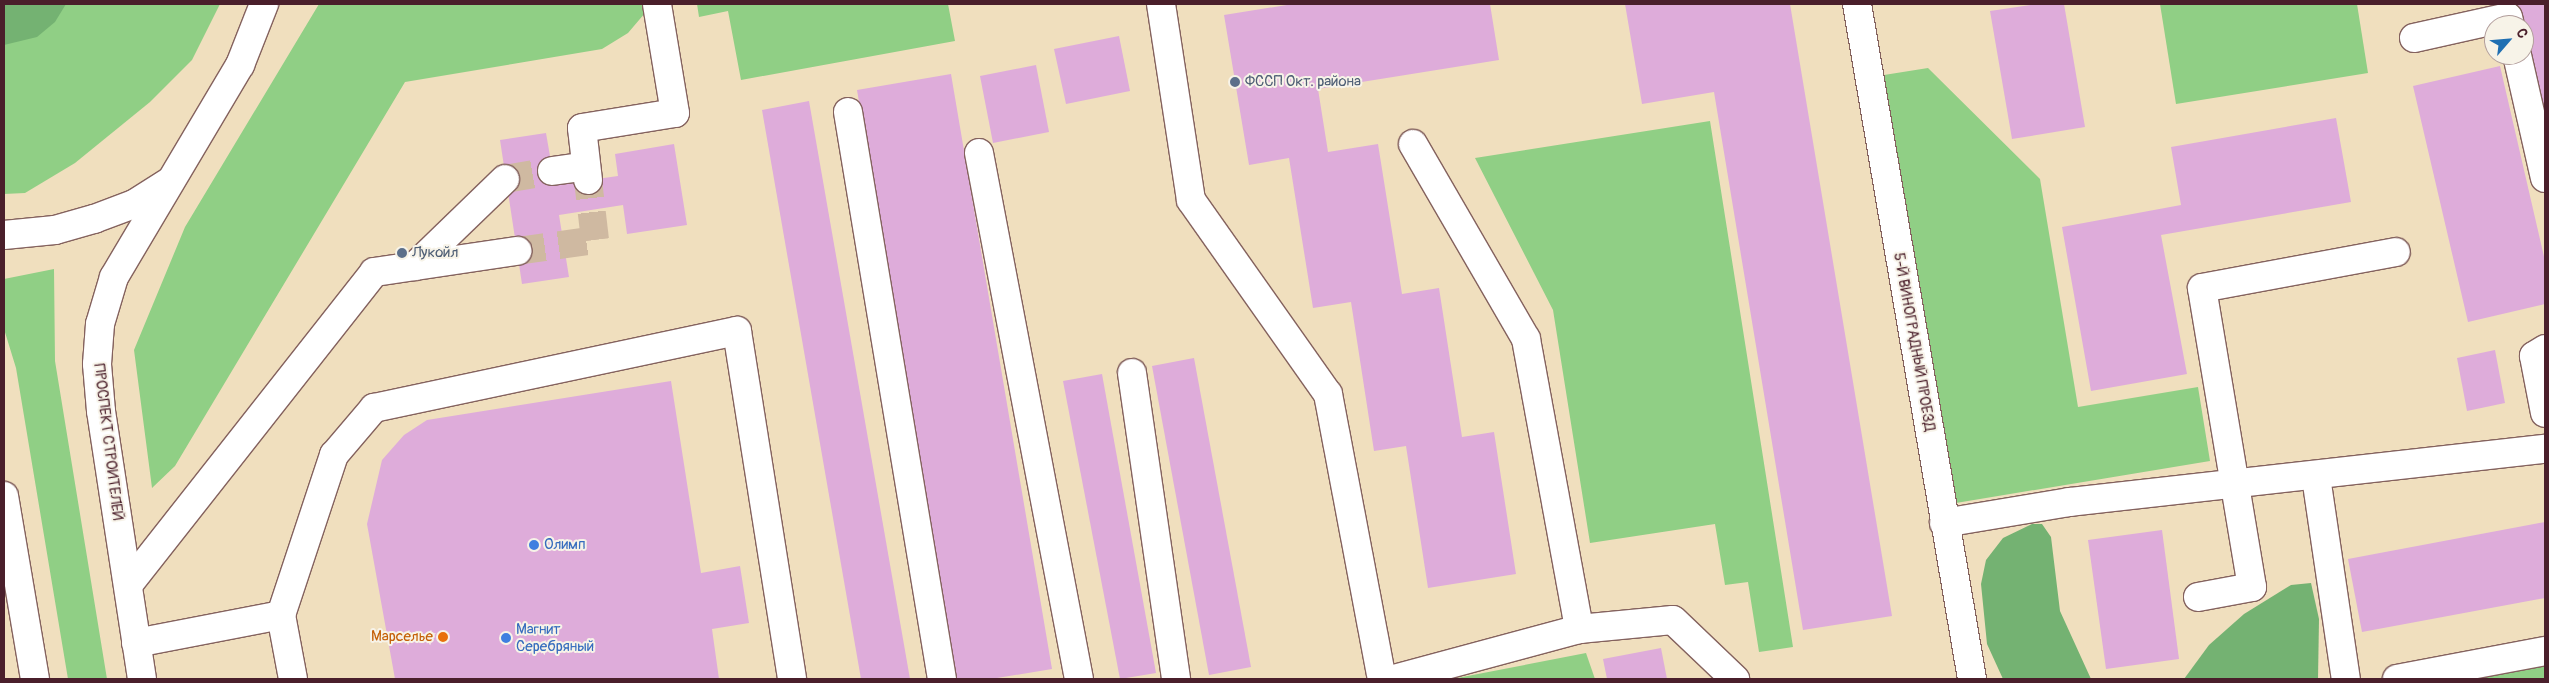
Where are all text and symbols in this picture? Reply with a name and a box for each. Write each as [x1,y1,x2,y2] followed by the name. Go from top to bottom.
[2484,15,2534,65] north arrow
[2512,26,2531,41] text: С
[1245,73,1361,91] place label: ФССП Окт. района
[1229,76,1241,88] marker: ФССП Окт. района
[412,244,458,262] place label: Лукойл
[396,247,408,259] marker: Лукойл
[1889,251,1939,433] street label: 5-Й ВИНОГРАДНЫЙ ПРОЕЗД
[89,363,127,521] street label: ПРОСПЕКТ СТРОИТЕЛЕЙ
[544,536,586,554] place label: Олимп
[528,539,540,551] marker: Олимп
[516,620,594,655] place label: Магнит Серебряный
[371,628,433,646] place label: Марселье
[437,631,449,643] marker: Марселье
[500,632,512,644] marker: Магнит Серебряный

